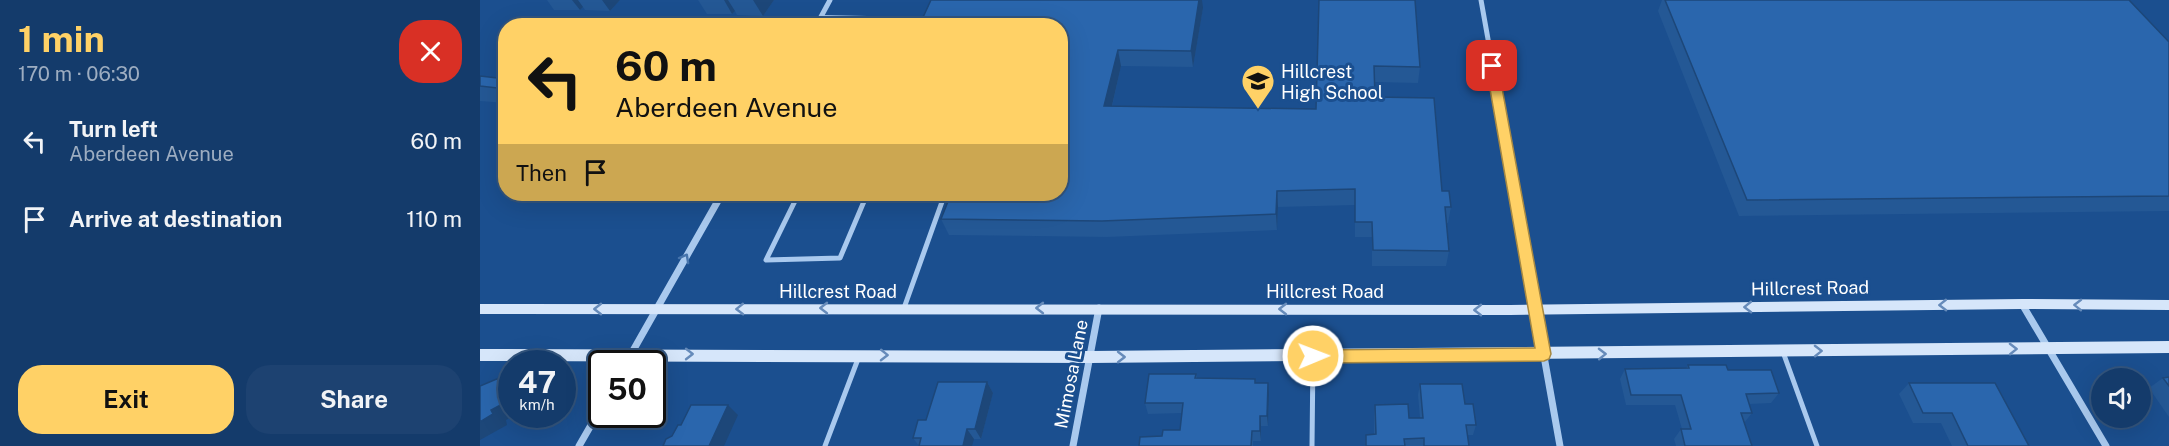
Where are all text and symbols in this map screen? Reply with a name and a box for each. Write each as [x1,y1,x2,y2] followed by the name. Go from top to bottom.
[18,18,105,60] text: 1 min
[399,20,462,83] button: close
[1466,40,1517,91] pin
[615,41,717,90] text: 60 m
[516,42,594,120] icon: left
[1475,49,1508,82] icon: arrive
[1281,61,1383,103] place label: Hillcrest High School
[18,62,140,86] text: 170 m · 06:30
[1240,63,1276,110] school or university icon: Hillcrest High School
[615,91,837,123] text: Aberdeen Avenue
[69,116,158,142] text: Turn left
[18,125,51,158] icon: left
[411,128,462,154] text: 60 m
[69,142,234,166] text: Aberdeen Avenue
[579,156,612,189] icon: arrive
[516,160,567,186] text: Then
[18,203,51,236] icon: arrive
[69,206,282,232] text: Arrive at destination
[406,206,462,232] text: 110 m
[678,254,689,265] one-way arrow
[1751,276,1869,300] street label: Hillcrest Road
[779,281,897,302] street label: Hillcrest Road
[1266,281,1384,302] street label: Hillcrest Road
[1938,299,1947,311] one-way arrow
[2074,299,2083,311] one-way arrow
[1743,301,1752,313] one-way arrow
[820,302,829,314] one-way arrow
[1036,302,1045,314] one-way arrow
[593,303,602,315] one-way arrow
[735,303,744,315] one-way arrow
[1278,303,1287,315] one-way arrow
[1473,304,1482,316] one-way arrow
[1050,318,1092,430] street label: Mimosa Lane
[1281,324,1345,388] position arrow
[2009,343,2018,355] one-way arrow
[1814,345,1823,357] one-way arrow
[685,348,694,360] one-way arrow
[1598,348,1607,360] one-way arrow
[880,349,889,361] one-way arrow
[588,350,666,428] speed limit sign: 50
[1117,351,1126,363] one-way arrow
[518,364,556,400] text: 47
[18,365,234,434] button: Exit
[246,365,462,434] button: Share
[2091,368,2151,428] map controls
[2091,368,2151,428] button: sound
[519,396,555,413] text: km/h

